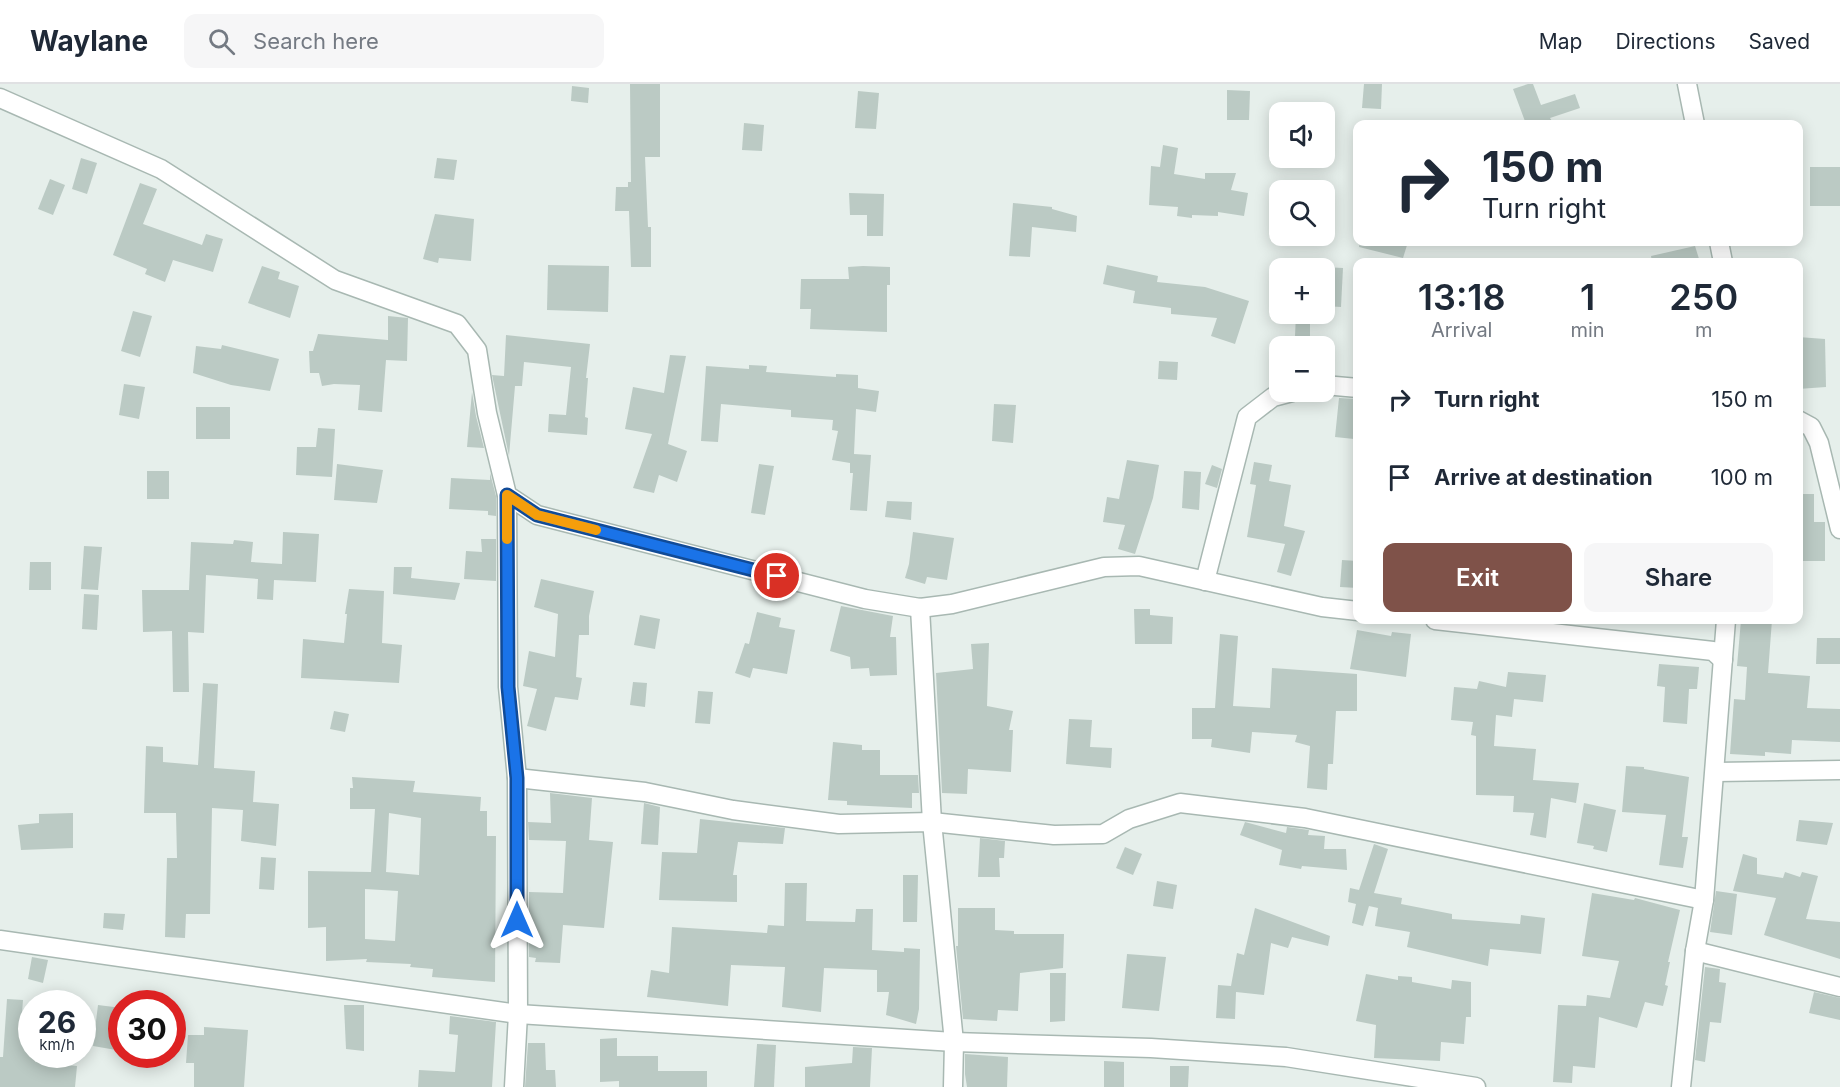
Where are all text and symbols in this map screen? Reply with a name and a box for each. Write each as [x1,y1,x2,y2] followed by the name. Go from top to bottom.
[184,14,604,68] search box
[30,24,148,58] text: Waylane
[205,25,238,58] icon: search
[253,28,379,54] text: Search here
[1539,29,1582,54] text: Map
[1615,29,1716,54] text: Directions
[1749,29,1810,54] text: Saved
[1269,102,1335,402] map controls
[1269,102,1335,168] button: sound
[1482,141,1604,192] text: 150 m
[1383,144,1461,222] icon: right
[1269,180,1335,246] button: search
[1482,192,1606,225] text: Turn right
[1269,258,1335,324] button: +
[1418,275,1506,319] text: 13:18
[1580,275,1595,319] text: 1
[1669,275,1738,319] text: 250
[1431,318,1492,342] text: Arrival
[1570,318,1605,342] text: min
[1695,318,1713,342] text: m
[1269,336,1335,402] button: −
[1383,383,1416,416] icon: right
[1434,386,1540,412] text: Turn right
[1711,386,1773,412] text: 150 m
[1383,461,1416,494] icon: arrive
[1434,464,1653,490] text: Arrive at destination
[1711,464,1773,490] text: 100 m
[1383,543,1572,612] button: Exit
[1584,543,1773,612] button: Share
[751,550,802,601] pin
[760,559,793,592] icon: arrive
[485,888,549,952] position arrow
[108,990,186,1068] speed limit sign: 30
[38,1004,76,1040] text: 26
[39,1035,75,1054] text: km/h

